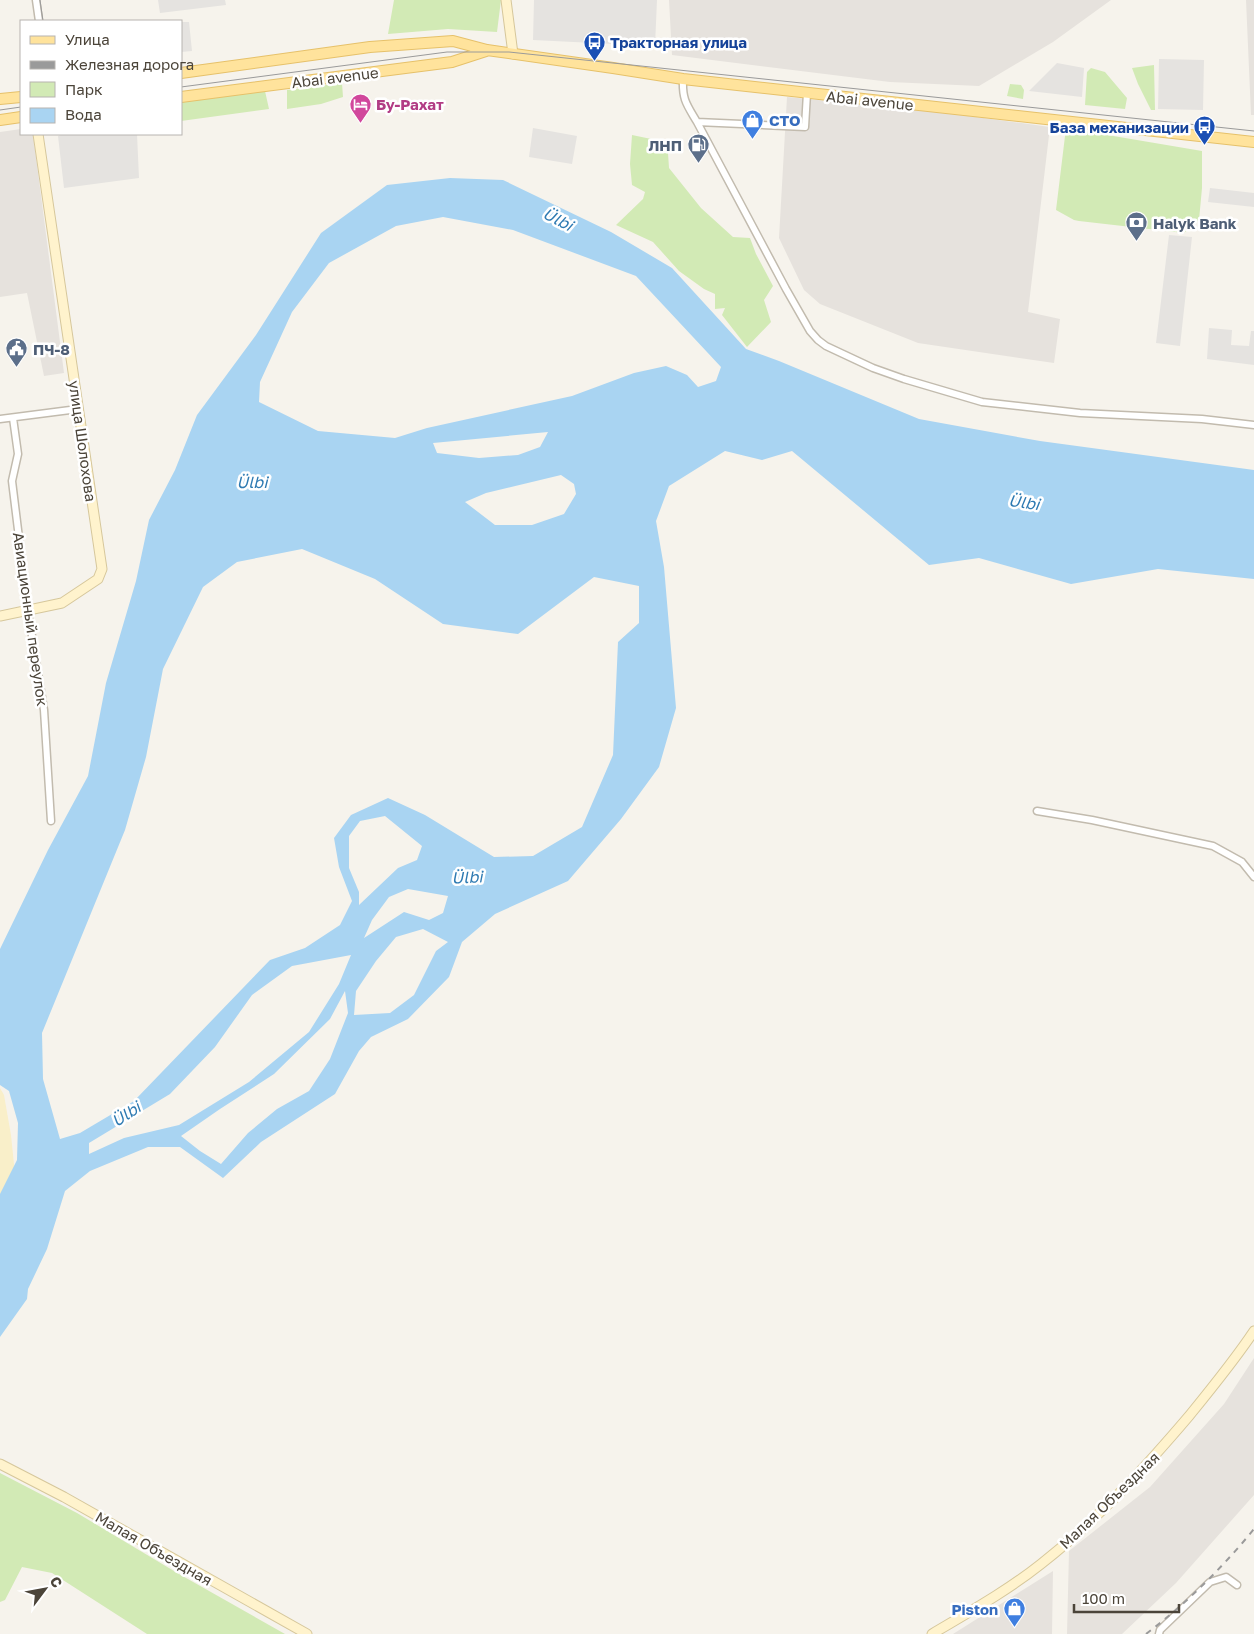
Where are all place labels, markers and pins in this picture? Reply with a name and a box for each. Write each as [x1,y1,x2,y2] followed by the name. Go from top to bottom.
[582,30,606,61] bus stop icon: Тракторная улица
[610,33,747,51] place label: Тракторная улица
[348,92,372,123] hotel icon: Бу-Рахат
[376,95,444,113] place label: Бу-Рахат
[741,108,765,139] shop icon: СТО
[769,111,801,129] place label: СТО
[1193,115,1217,146] bus stop icon: База механизации
[1050,118,1189,136] place label: База механизации
[686,133,710,164] fuel station icon: ЛНП
[648,136,682,154] place label: ЛНП
[1125,211,1149,242] bank icon: Halyk Bank
[1153,214,1237,232] place label: Halyk Bank
[5,337,29,368] public building icon: ПЧ-8
[33,340,70,358] place label: ПЧ-8
[1002,1597,1026,1628] shop icon: Piston
[951,1600,998,1618] place label: Piston

